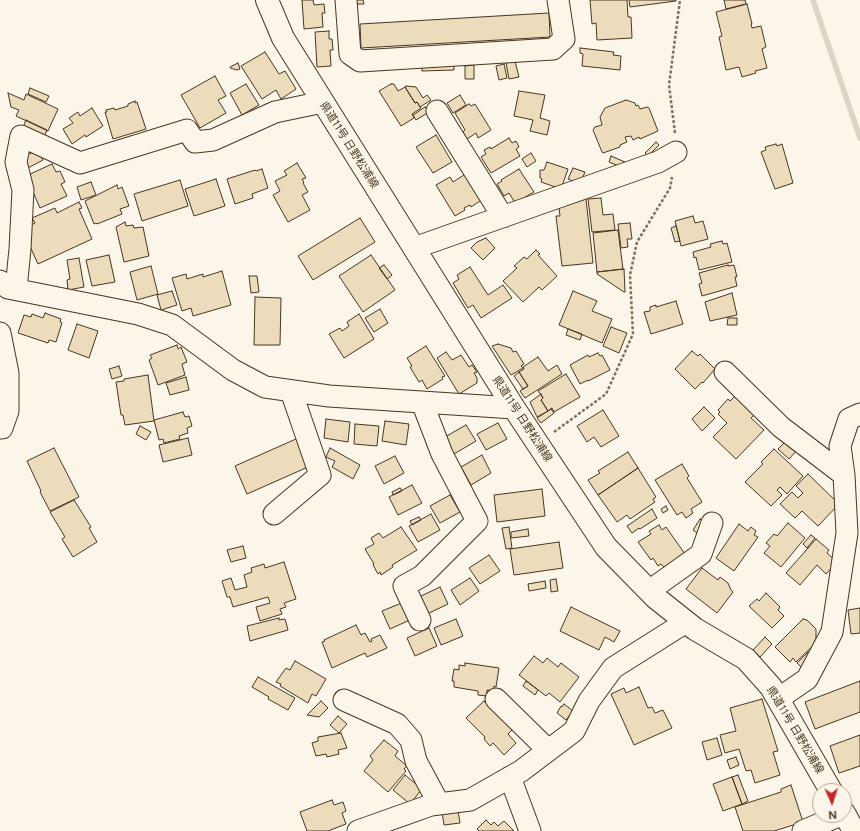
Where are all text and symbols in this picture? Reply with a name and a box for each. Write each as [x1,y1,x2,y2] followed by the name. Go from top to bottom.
[317,99,381,191] street label: 県道11号 日野松浦線
[489,374,555,464] street label: 県道11号 日野松浦線
[764,684,826,776] street label: 県道11号 日野松浦線
[812,783,852,823] north arrow
[828,808,837,821] text: N

